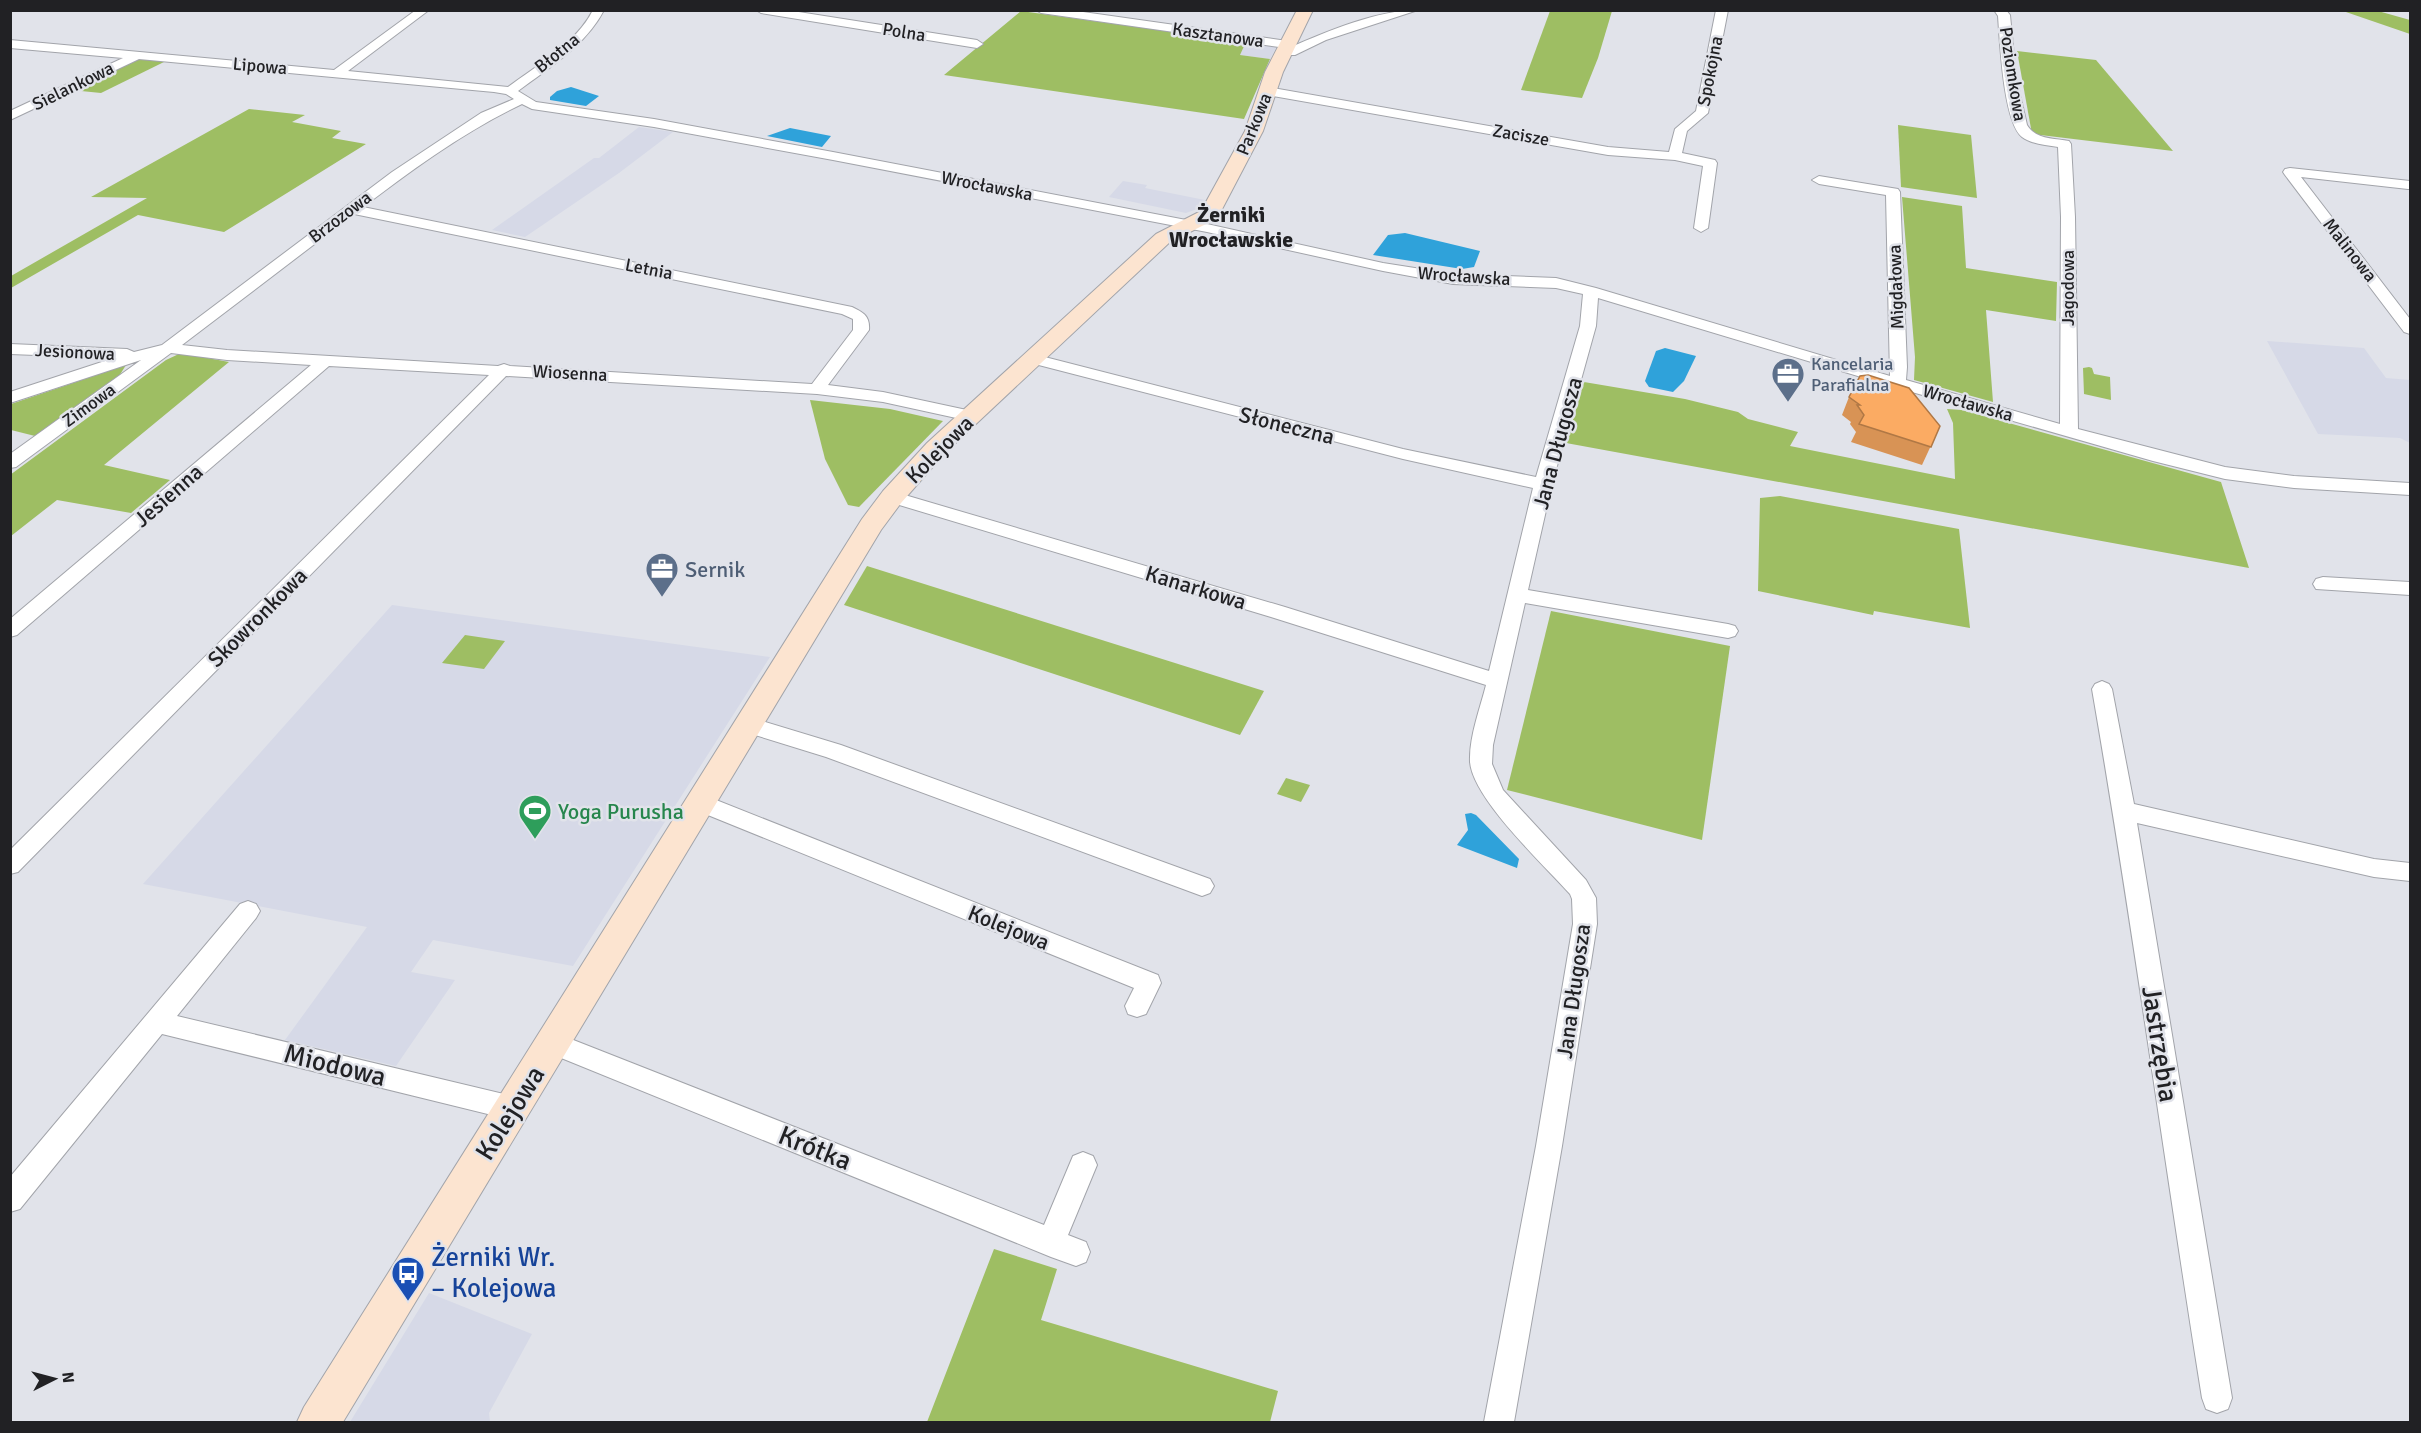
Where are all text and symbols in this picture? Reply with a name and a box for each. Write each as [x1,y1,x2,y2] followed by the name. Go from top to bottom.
[881,18,927,46] street label: Polna
[1171,18,1265,52] street label: Kasztanowa
[1995,25,2031,123] street label: Poziomkowa
[530,28,584,78] street label: Błotna
[1692,34,1728,108] street label: Spokojna
[232,53,288,79] street label: Lipowa
[29,57,117,115] street label: Sielankowa
[1232,90,1276,158] street label: Parkowa
[1491,119,1551,151] street label: Zacisze
[939,166,1035,206] street label: Wrocławska
[304,186,376,248] street label: Brzozowa
[1169,201,1293,253] district label: Żerniki Wrocławskie
[2318,214,2382,286] street label: Malinowa
[1884,244,1908,330] street label: Migdałowa
[2057,250,2079,326] street label: Jagodowa
[623,254,675,284] street label: Letnia
[1417,262,1511,290] street label: Wrocławska
[34,339,116,365] street label: Jesionowa
[1811,353,1893,396] place label: Kancelaria Parafialna
[1770,356,1806,403] office icon: Kancelaria Parafialna
[532,360,608,386] street label: Wiosenna
[1527,374,1588,512] street label: Jana Długosza
[58,378,120,432] street label: Zimowa
[1920,380,2016,426] street label: Wrocławska
[1236,401,1337,450] street label: Słoneczna
[900,410,979,489] street label: Kolejowa
[128,458,208,533] street label: Jesienna
[644,551,680,598] office icon: Sernik
[685,556,745,583] place label: Sernik
[1142,559,1250,616] street label: Kanarkowa
[202,562,313,673] street label: Skowronkowa
[517,793,553,840] sports icon: Yoga Purusha
[558,798,684,825] place label: Yoga Purusha
[964,899,1054,956] street label: Kolejowa
[1551,922,1596,1060] street label: Jana Długosza
[2134,984,2185,1104] street label: Jastrzębia
[280,1037,389,1094] street label: Miodowa
[469,1060,552,1167] street label: Kolejowa
[773,1119,856,1178] street label: Krótka
[431,1241,556,1305] place label: Żerniki Wr. – Kolejowa
[390,1255,426,1302] bus stop icon: Żerniki Wr. – Kolejowa
[24,1349,84,1409] north arrow
[57,1371,78,1384] text: N

